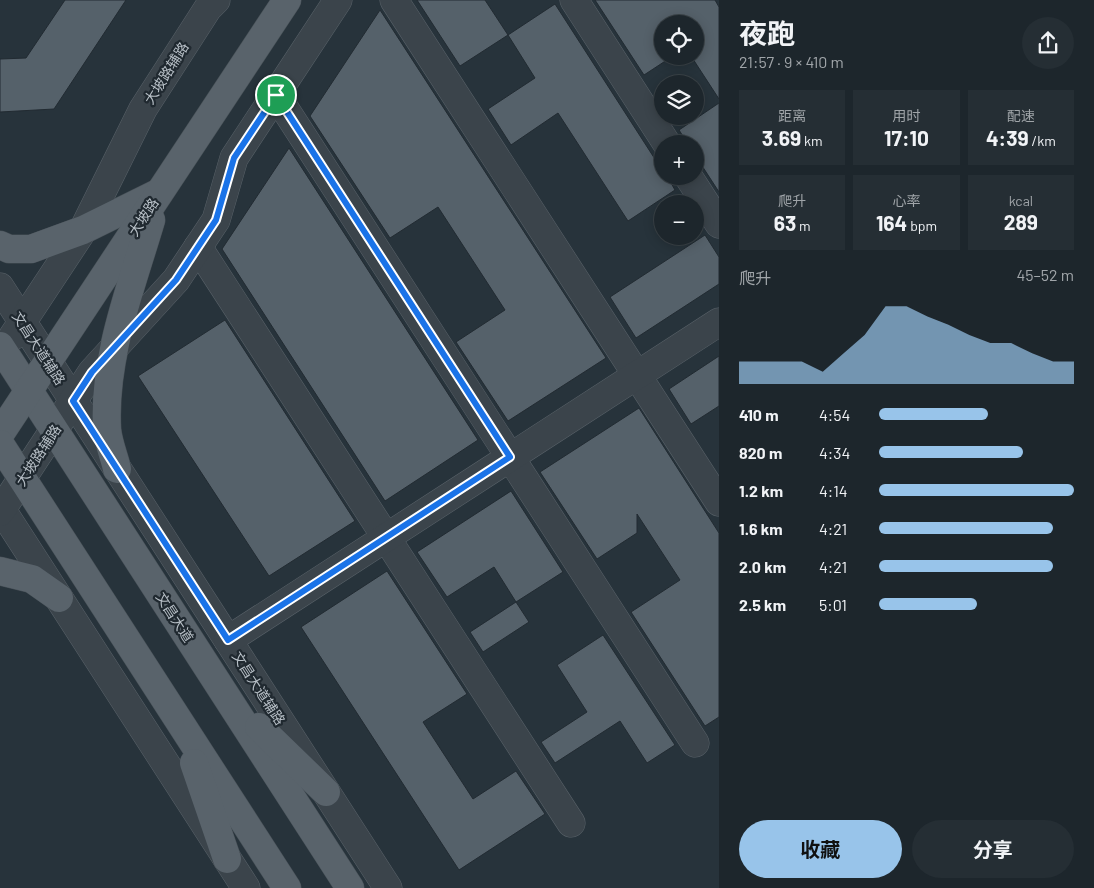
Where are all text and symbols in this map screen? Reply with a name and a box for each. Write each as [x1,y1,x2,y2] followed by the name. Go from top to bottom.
[654,15,704,245] map controls
[654,15,704,65] button: locate
[739,16,795,50] text: 夜跑
[1022,17,1074,69] button: share
[140,39,192,107] street label: 大坡路辅路
[739,52,844,71] text: 21:57 · 9 × 410 m
[255,74,297,116] pin
[654,75,704,125] button: layers
[262,81,290,109] icon: arrive
[778,107,806,124] text: 距离
[892,107,920,124] text: 用时
[1007,107,1035,124] text: 配速
[762,125,801,150] text: 3.69
[884,125,929,150] text: 17:10
[986,125,1029,150] text: 4:39
[801,132,823,149] text: km
[1029,132,1056,149] text: /km
[654,135,704,185] button: +
[778,192,806,209] text: 爬升
[892,192,920,209] text: 心率
[1009,192,1033,209] text: kcal
[124,195,162,239] street label: 大坡路
[654,195,704,245] button: −
[1004,209,1038,234] text: 289
[774,210,796,235] text: 63
[876,210,907,235] text: 164
[796,217,811,234] text: m
[907,217,937,234] text: bpm
[1017,265,1074,284] text: 45–52 m
[739,268,771,287] text: 爬升
[9,308,69,388] street label: 文昌大道辅路
[739,405,779,424] text: 410 m
[819,405,850,424] text: 4:54
[12,421,64,489] street label: 大坡路辅路
[739,443,782,462] text: 820 m
[819,443,850,462] text: 4:34
[739,481,783,500] text: 1.2 km
[819,481,848,500] text: 4:14
[739,519,783,538] text: 1.6 km
[819,519,847,538] text: 4:21
[739,557,786,576] text: 2.0 km
[819,557,847,576] text: 4:21
[153,589,197,645] street label: 文昌大道
[739,595,786,614] text: 2.5 km
[819,595,847,614] text: 5:01
[229,648,289,728] street label: 文昌大道辅路
[739,820,902,878] button: 收藏
[912,820,1074,878] button: 分享

